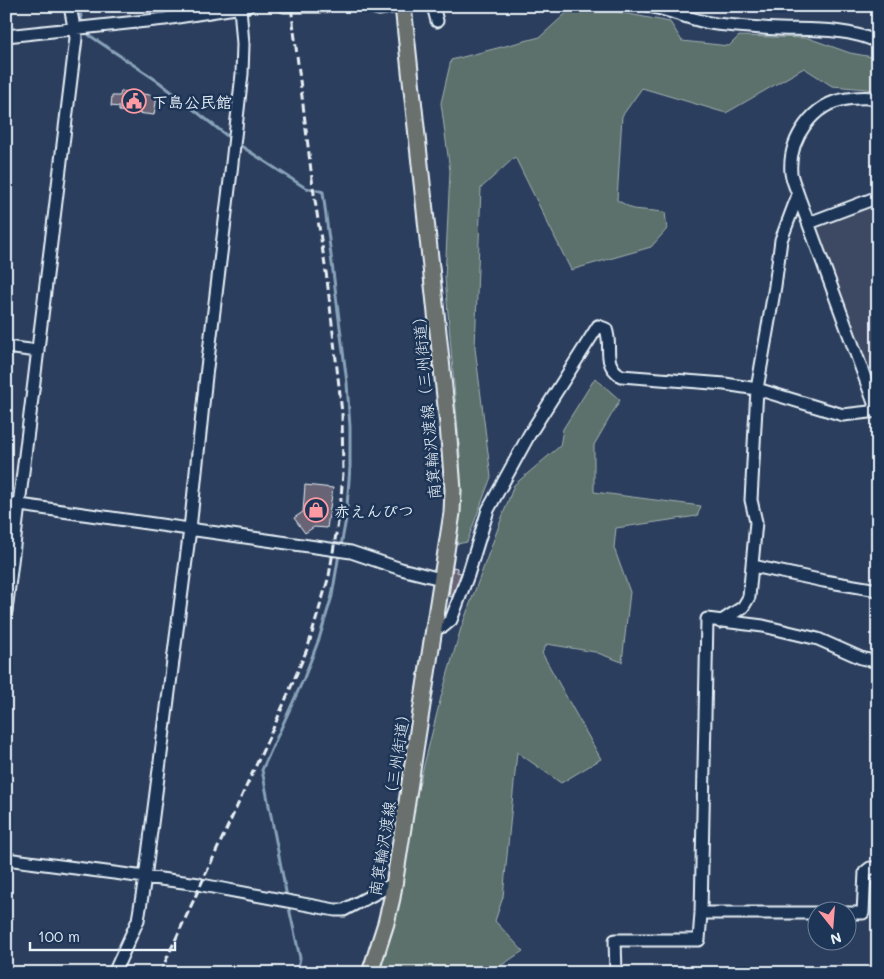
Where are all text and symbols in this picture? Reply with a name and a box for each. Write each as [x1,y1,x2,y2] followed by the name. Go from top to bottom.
[121,88,147,114] public building icon: 下島公民館
[152,91,232,112] place label: 下島公民館
[407,307,445,501] street label: 南箕輪沢渡線（三州街道）
[303,497,329,523] shop icon: 赤えんぴつ
[334,500,414,521] place label: 赤えんぴつ
[364,705,414,897] street label: 南箕輪沢渡線（三州街道）
[806,902,856,952] north arrow
[30,919,175,951] scale bar
[38,926,80,946] text: 100 m
[828,928,844,950] text: N

